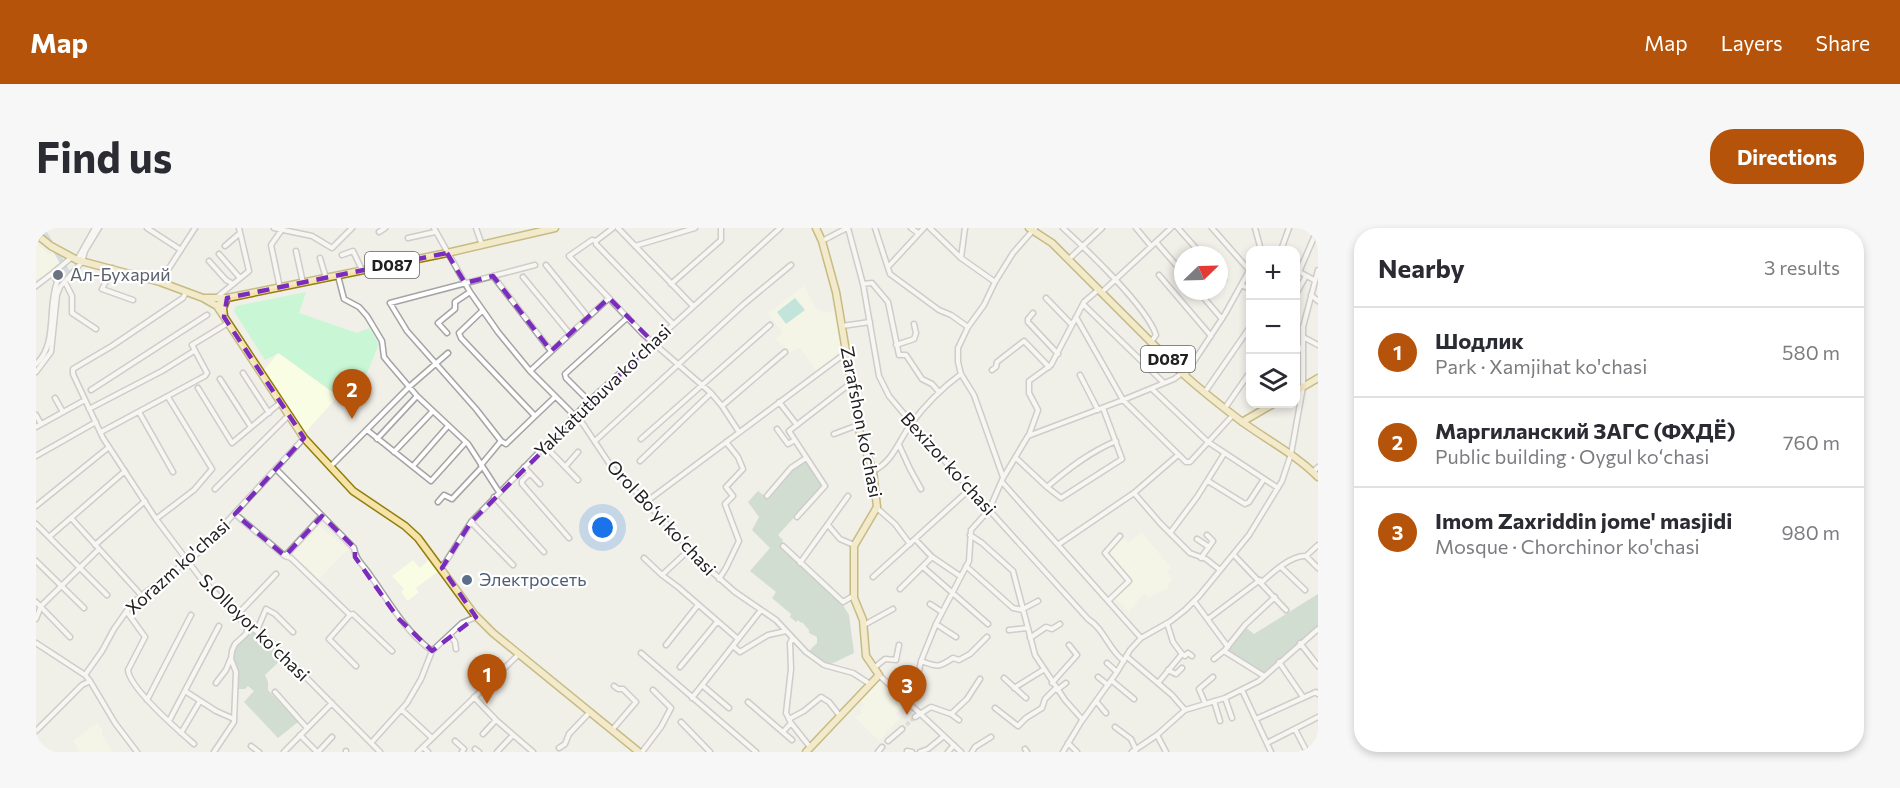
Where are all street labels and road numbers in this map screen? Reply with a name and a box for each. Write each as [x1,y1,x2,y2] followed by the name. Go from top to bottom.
[365,252,419,278] road number: D087
[529,319,675,461] street label: Yakkatutbuva koʻchasi
[837,344,887,499] street label: Zarafshon koʻchasi
[1141,346,1195,372] road number: D087
[897,407,1001,519] street label: Bexizor koʻchasi
[603,455,721,580] street label: Orol Boʻyi koʻchasi
[121,514,234,619] street label: Xorazm ko'chasi
[195,569,314,685] street label: S.Olloyor koʻchasi

